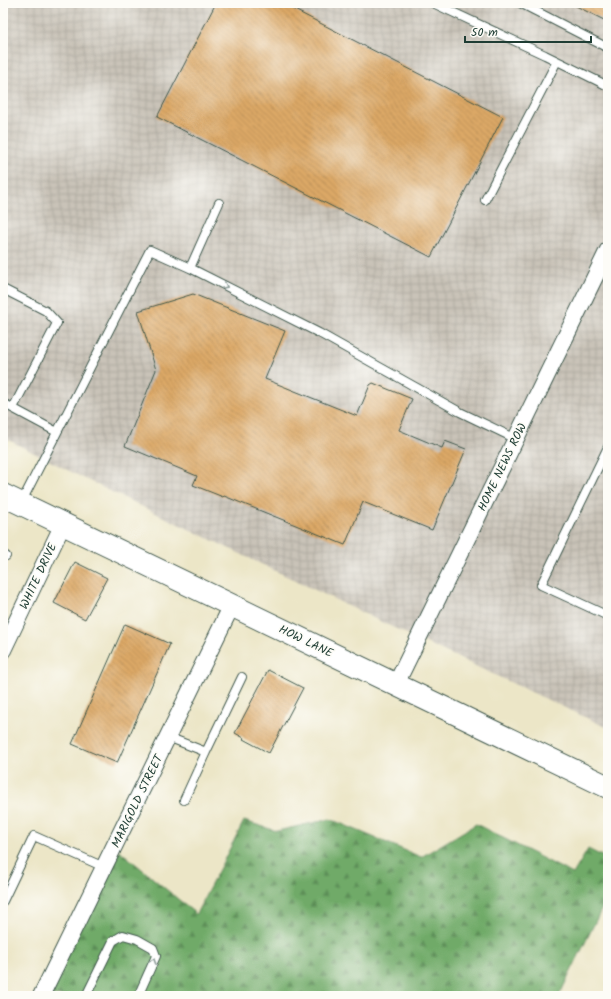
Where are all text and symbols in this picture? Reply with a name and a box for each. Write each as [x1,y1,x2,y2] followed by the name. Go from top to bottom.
[465,18,591,44] scale bar
[471,23,498,42] text: 50 m
[221,281,228,289] one-way arrow
[473,420,532,515] street label: HOME NEWS ROW
[15,539,63,613] street label: WHITE DRIVE
[275,620,337,663] street label: HOW LANE
[107,750,169,851] street label: MARIGOLD STREET
[149,957,157,964] one-way arrow

